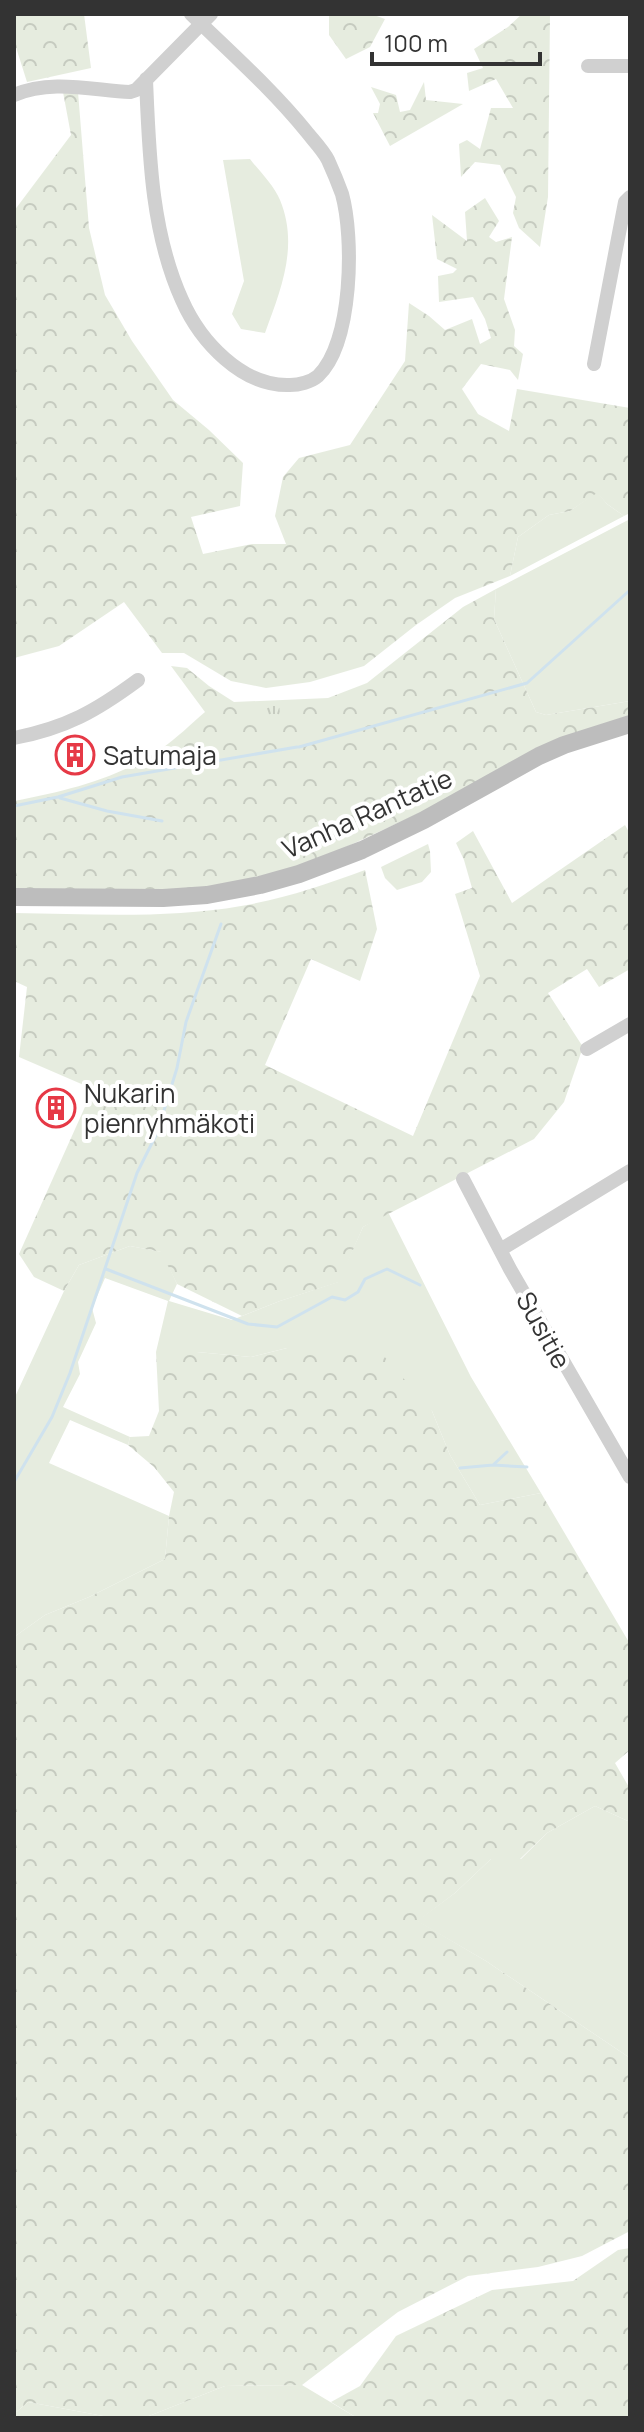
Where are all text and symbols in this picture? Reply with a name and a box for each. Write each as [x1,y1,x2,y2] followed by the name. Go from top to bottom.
[372,16,540,66] scale bar
[384,26,448,59] text: 100 m
[54,734,96,776] building icon: Satumaja
[103,737,217,773] place label: Satumaja
[276,759,458,867] street label: Vanha Rantatie
[84,1075,255,1141] place label: Nukarin pienryhmäkoti
[35,1087,77,1129] building icon: Nukarin pienryhmäkoti
[508,1285,580,1375] street label: Susitie

